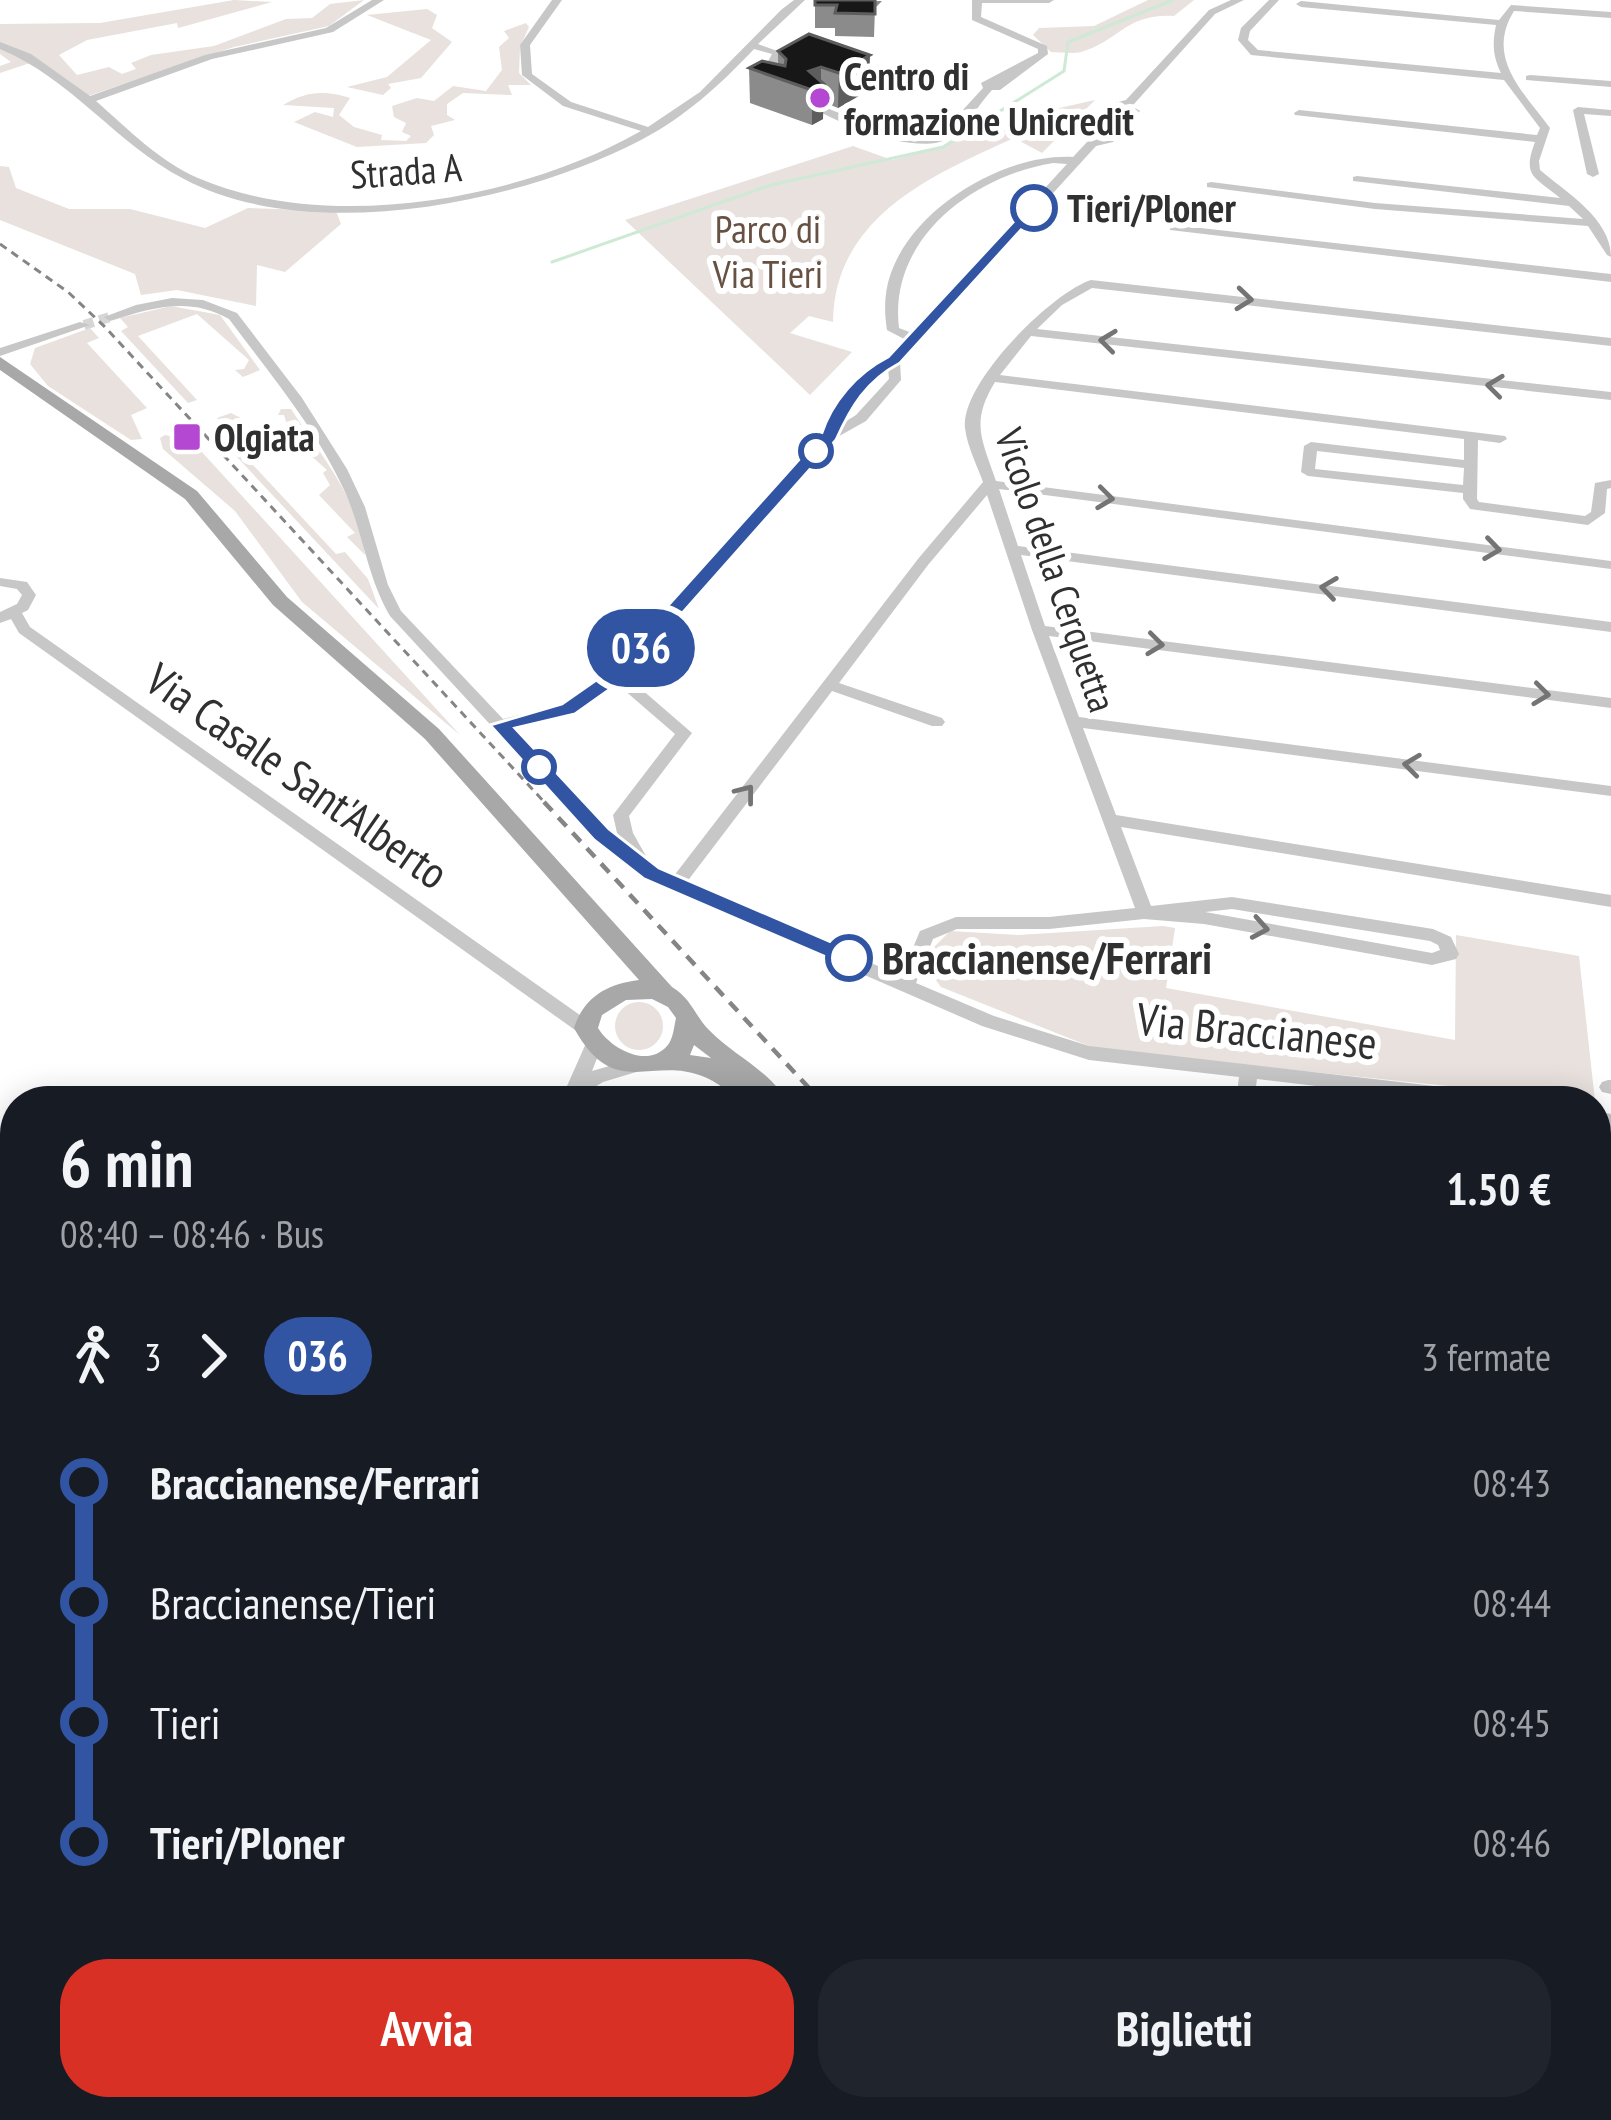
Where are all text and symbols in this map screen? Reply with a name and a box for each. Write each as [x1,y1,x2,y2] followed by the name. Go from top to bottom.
[844,50,1135,146] place label: Centro di formazione Unicredit
[807,85,833,111] marker: Centro di formazione Unicredit
[348,141,464,200] street label: Strada A
[1067,182,1236,233] place label: Tieri/Ploner
[1012,186,1056,230] marker: Tieri/Ploner
[712,203,823,299] park label: Parco di Via Tieri
[1235,286,1254,311] one-way arrow
[1098,328,1118,354] one-way arrow
[1485,374,1505,400] one-way arrow
[214,411,315,462] place label: Olgiata
[984,420,1129,718] street label: Vicolo della Cerquetta
[171,421,203,453] marker: Olgiata
[800,435,832,467] unlabelled marker
[1095,484,1115,510] one-way arrow
[1482,535,1502,561] one-way arrow
[1319,576,1339,602] one-way arrow
[572,609,710,687] line badge: 036
[611,620,671,675] text: 036
[1145,631,1164,657] one-way arrow
[134,649,460,901] street label: Via Casale Sant'Alberto
[1532,680,1551,706] one-way arrow
[523,751,555,783] unlabelled marker
[1402,753,1422,779] one-way arrow
[731,785,753,807] one-way arrow
[1250,915,1270,940] one-way arrow
[882,928,1212,986] place label: Braccianense/Ferrari
[827,936,871,980] marker: Braccianense/Ferrari
[1133,988,1380,1071] street label: Via Braccianese
[60,1120,193,1205] text: 6 min
[1446,1159,1551,1217] text: 1.50 €
[60,1208,324,1259] text: 08:40 – 08:46 · Bus
[60,1323,126,1389] icon: walk
[180,1323,246,1389] icon: forward
[288,1328,348,1383] text: 036
[144,1331,162,1382] text: 3
[1421,1331,1551,1382] text: 3 fermate
[150,1453,480,1511] text: Braccianense/Ferrari
[1473,1457,1551,1508] text: 08:43
[150,1573,436,1631] text: Braccianense/Tieri
[1473,1577,1551,1628] text: 08:44
[150,1693,221,1751] text: Tieri
[1473,1697,1551,1748] text: 08:45
[150,1813,345,1871] text: Tieri/Ploner
[1473,1817,1551,1868] text: 08:46
[60,1959,794,2097] button: Avvia
[818,1959,1551,2097] button: Biglietti

